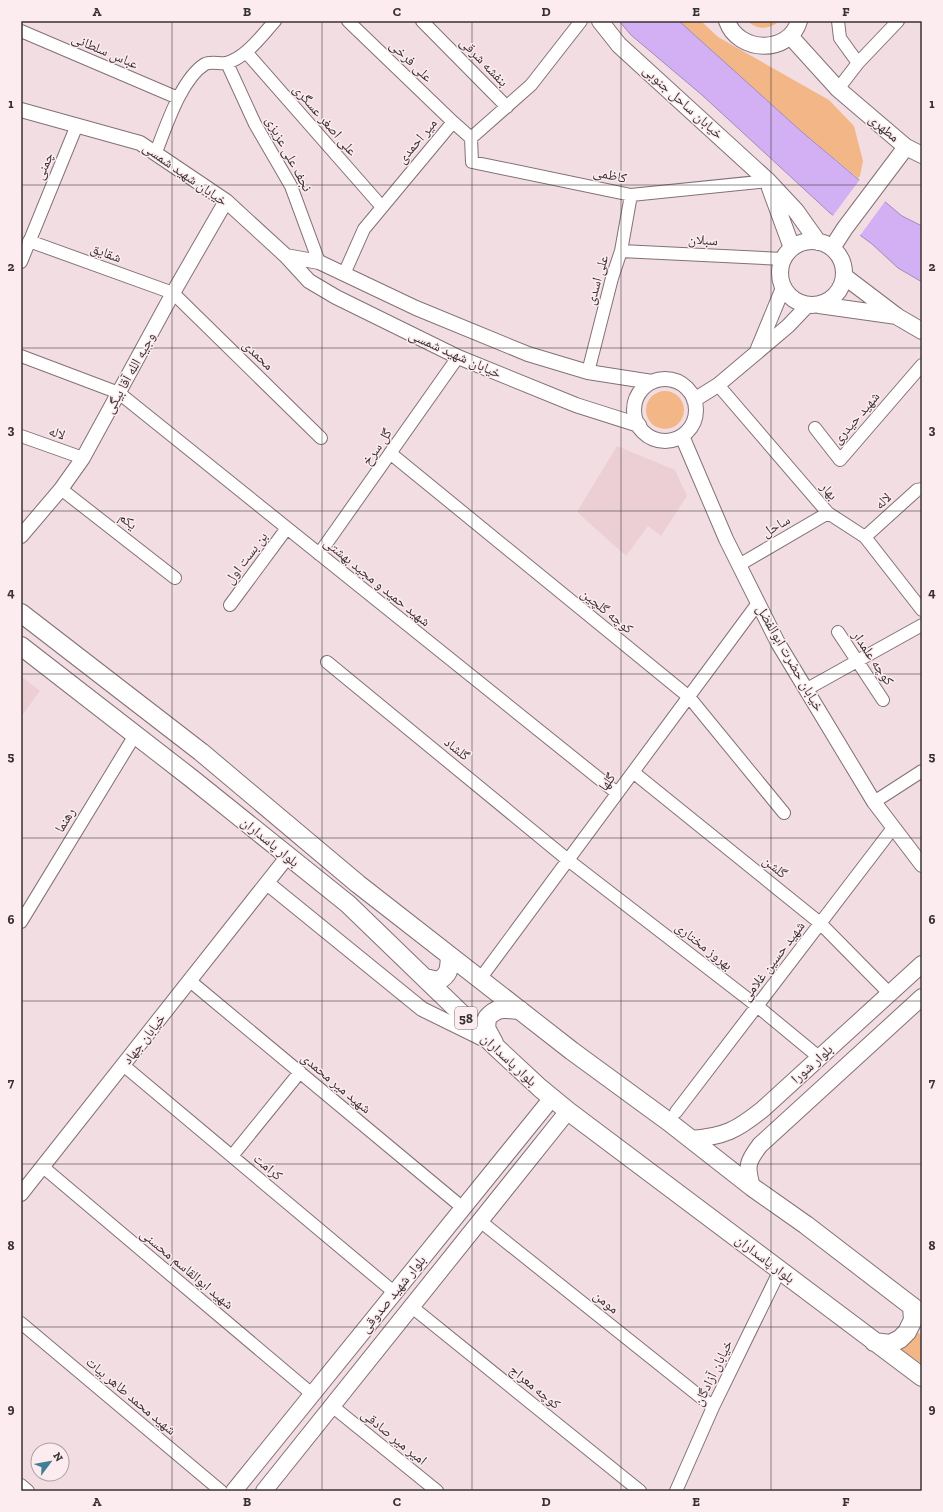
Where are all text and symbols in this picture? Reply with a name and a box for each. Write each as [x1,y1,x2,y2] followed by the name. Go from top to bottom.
[93,4,102,19] text: A
[243,4,251,19] text: B
[393,4,401,19] text: C
[541,4,551,19] text: D
[692,4,700,19] text: E
[842,4,850,19] text: F
[69,29,141,73] street label: عباس سلطانی
[456,34,512,90] street label: بنفشه شرقی
[386,36,436,86] street label: علی فرخی
[639,61,727,143] street label: خیابان ساحل جنوبی
[289,81,361,159] street label: علی اصغر عسگری
[8,96,14,111] text: 1
[929,96,935,111] text: 1
[865,110,903,146] street label: مطهری
[262,113,316,195] street label: نجف علی عزیزی
[393,115,441,167] street label: میر احمدی
[139,138,231,210] street label: خیابان شهید شمسی
[31,150,57,182] street label: چمنی
[592,163,629,187] street label: کاظمی
[688,231,718,249] street label: سبلان
[88,240,124,267] street label: شقایق
[582,253,612,307] street label: علی اسدی
[8,259,15,274] text: 2
[929,259,936,274] text: 2
[406,326,504,382] street label: خیابان شهید شمسی
[101,329,159,417] street label: وجیه الله آقا بیگی
[239,336,277,374] street label: محمدی
[829,388,883,448] street label: شهید حیدری
[8,422,15,437] text: 3
[46,422,68,444] street label: لاله
[929,422,936,437] text: 3
[358,425,397,469] street label: گل سرخ
[816,478,841,504] street label: بهار
[871,489,895,513] street label: لاله
[115,509,141,534] street label: یکم
[759,511,793,541] street label: ساحل
[221,528,271,588] street label: بن بست اول
[320,534,434,630] street label: شهید حمید و مجید بهشتی
[7,585,15,600] text: 4
[577,585,637,637] street label: کوچه گلچین
[928,585,936,600] text: 4
[753,602,827,714] street label: خیابان حضرت ابوالفضل
[848,627,898,689] street label: کوچه علمدار
[441,734,473,764] street label: گلشاد
[8,749,15,764] text: 5
[929,749,936,764] text: 5
[595,770,619,794] street label: گلها
[51,805,79,835] street label: رهنما
[237,813,303,871] street label: بلوار پاسداران
[759,852,791,882] street label: گلشن
[8,912,15,927] text: 6
[929,912,936,927] text: 6
[672,918,736,974] street label: بهروز مختاری
[737,918,809,1004] street label: شهید حسین غلامی
[455,1007,477,1029] road number: 58
[119,1010,169,1068] street label: خیابان جهاد
[477,1030,541,1090] street label: بلوار پاسداران
[788,1041,836,1087] street label: بلوار شورا
[297,1049,375,1117] street label: شهید میر محمدی
[8,1075,15,1090] text: 7
[929,1075,936,1090] text: 7
[250,1150,286,1184] street label: کرامت
[136,1225,237,1314] street label: شهید ابوالقاسم محسنی
[732,1231,798,1287] street label: بلوار پاسداران
[7,1238,15,1253] text: 8
[928,1238,936,1253] text: 8
[357,1252,430,1336] street label: بلوار شهید صدوقی
[590,1287,622,1317] street label: مومن
[690,1337,736,1409] street label: خیابان آزادگان
[82,1353,180,1439] street label: شهید محمد طاهر بیات
[505,1361,564,1414] street label: کوچه معراج
[8,1401,15,1416] text: 9
[929,1401,936,1416] text: 9
[358,1405,430,1469] street label: امیر میر صادقی
[30,1442,70,1482] north arrow
[50,1450,66,1464] text: N
[93,1494,102,1509] text: A
[243,1494,251,1509] text: B
[393,1494,401,1509] text: C
[541,1494,551,1509] text: D
[692,1494,700,1509] text: E
[842,1494,850,1509] text: F

